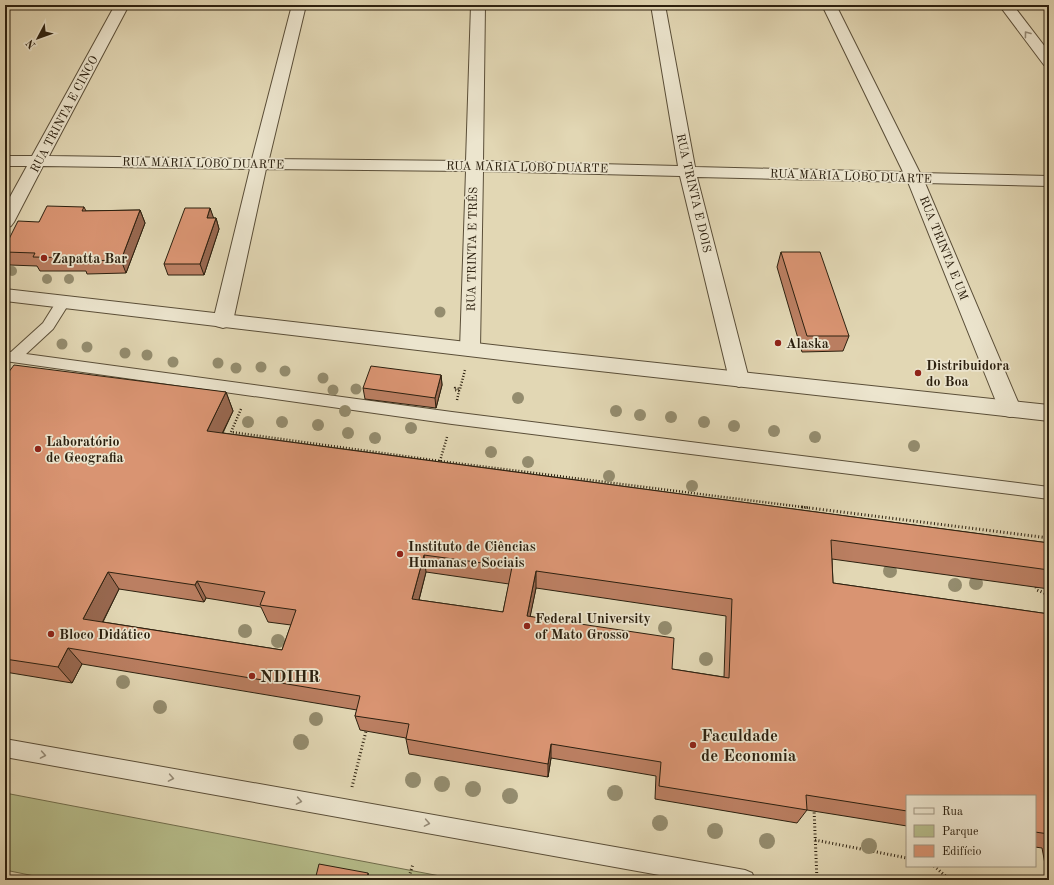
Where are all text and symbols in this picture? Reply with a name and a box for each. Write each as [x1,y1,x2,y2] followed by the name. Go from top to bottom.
[18,18,58,58] north arrow
[1025,31,1032,38] one-way arrow
[24,36,38,50] text: N
[29,54,101,175] street label: RUA TRINTA E CINCO
[673,133,713,254] street label: RUA TRINTA E DOIS
[122,157,284,171] street label: RUA MARIA LOBO DUARTE
[446,161,608,175] street label: RUA MARIA LOBO DUARTE
[770,168,932,186] street label: RUA MARIA LOBO DUARTE
[463,187,480,311] street label: RUA TRINTA E TRÊS
[917,195,969,302] street label: RUA TRINTA E UM
[52,252,127,266] place label: Zapatta Bar
[39,253,49,263] marker: Zapatta Bar
[786,337,829,351] place label: Alaska
[773,338,783,348] marker: Alaska
[926,359,1010,389] place label: Distribuidora do Boa
[913,368,923,378] marker: Distribuidora do Boa
[46,435,124,465] place label: Laboratório de Geografia
[33,444,43,454] marker: Laboratório de Geografia
[408,540,536,570] place label: Instituto de Ciências Humanas e Sociais
[395,549,405,559] marker: Instituto de Ciências Humanas e Sociais
[535,612,651,642] place label: Federal University of Mato Grosso
[522,621,532,631] marker: Federal University of Mato Grosso
[59,628,150,642] place label: Bloco Didático
[46,629,56,639] marker: Bloco Didático
[260,669,321,686] place label: NDIHR
[247,671,257,681] marker: NDIHR
[701,728,797,765] place label: Faculdade de Economia
[688,740,698,750] marker: Faculdade de Economia
[40,750,46,758] one-way arrow
[168,773,174,781] one-way arrow
[906,795,1036,867] legend
[296,796,302,804] one-way arrow
[942,806,963,818] text: Rua
[424,819,430,827] one-way arrow
[942,826,979,838] text: Parque
[942,846,981,858] text: Edifício

